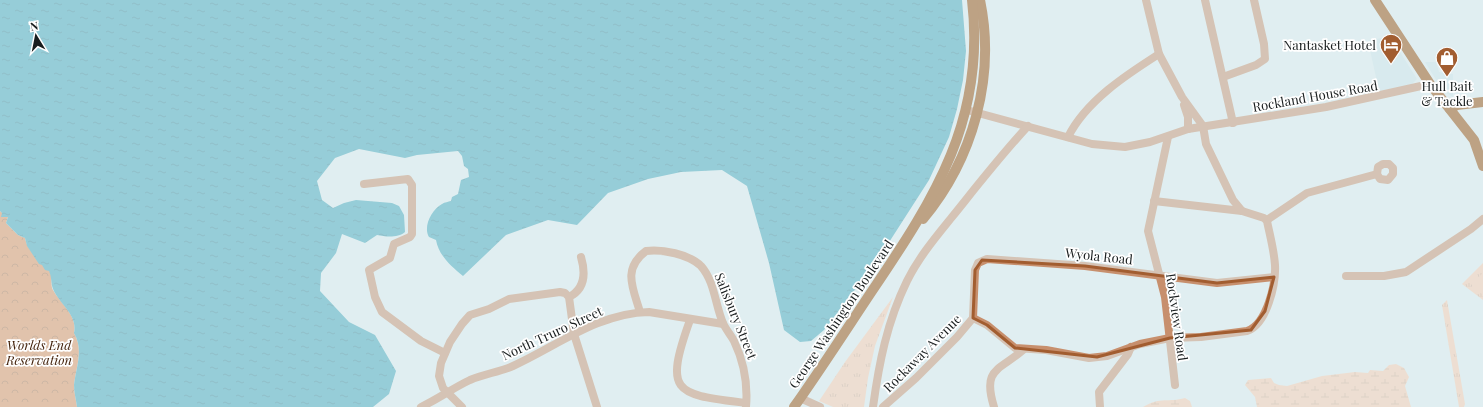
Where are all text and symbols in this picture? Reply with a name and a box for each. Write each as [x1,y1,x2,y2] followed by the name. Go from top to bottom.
[16,16,56,56] north arrow
[29,18,39,34] text: N
[1378,32,1404,65] hotel icon: Nantasket Hotel
[1283,36,1376,53] place label: Nantasket Hotel
[1434,45,1460,78] shop icon: Hull Bait & Tackle
[1251,76,1379,115] street label: Rockland House Road
[1421,77,1473,109] place label: Hull Bait & Tackle
[784,236,897,391] street label: George Washington Boulevard
[1063,243,1134,268] street label: Wyola Road
[711,270,762,362] street label: Salisbury Street
[1163,272,1192,362] street label: Rockview Road
[499,302,605,363] street label: North Truro Street
[879,310,965,395] street label: Rockaway Avenue
[5,336,72,368] park label: Worlds End Reservation

